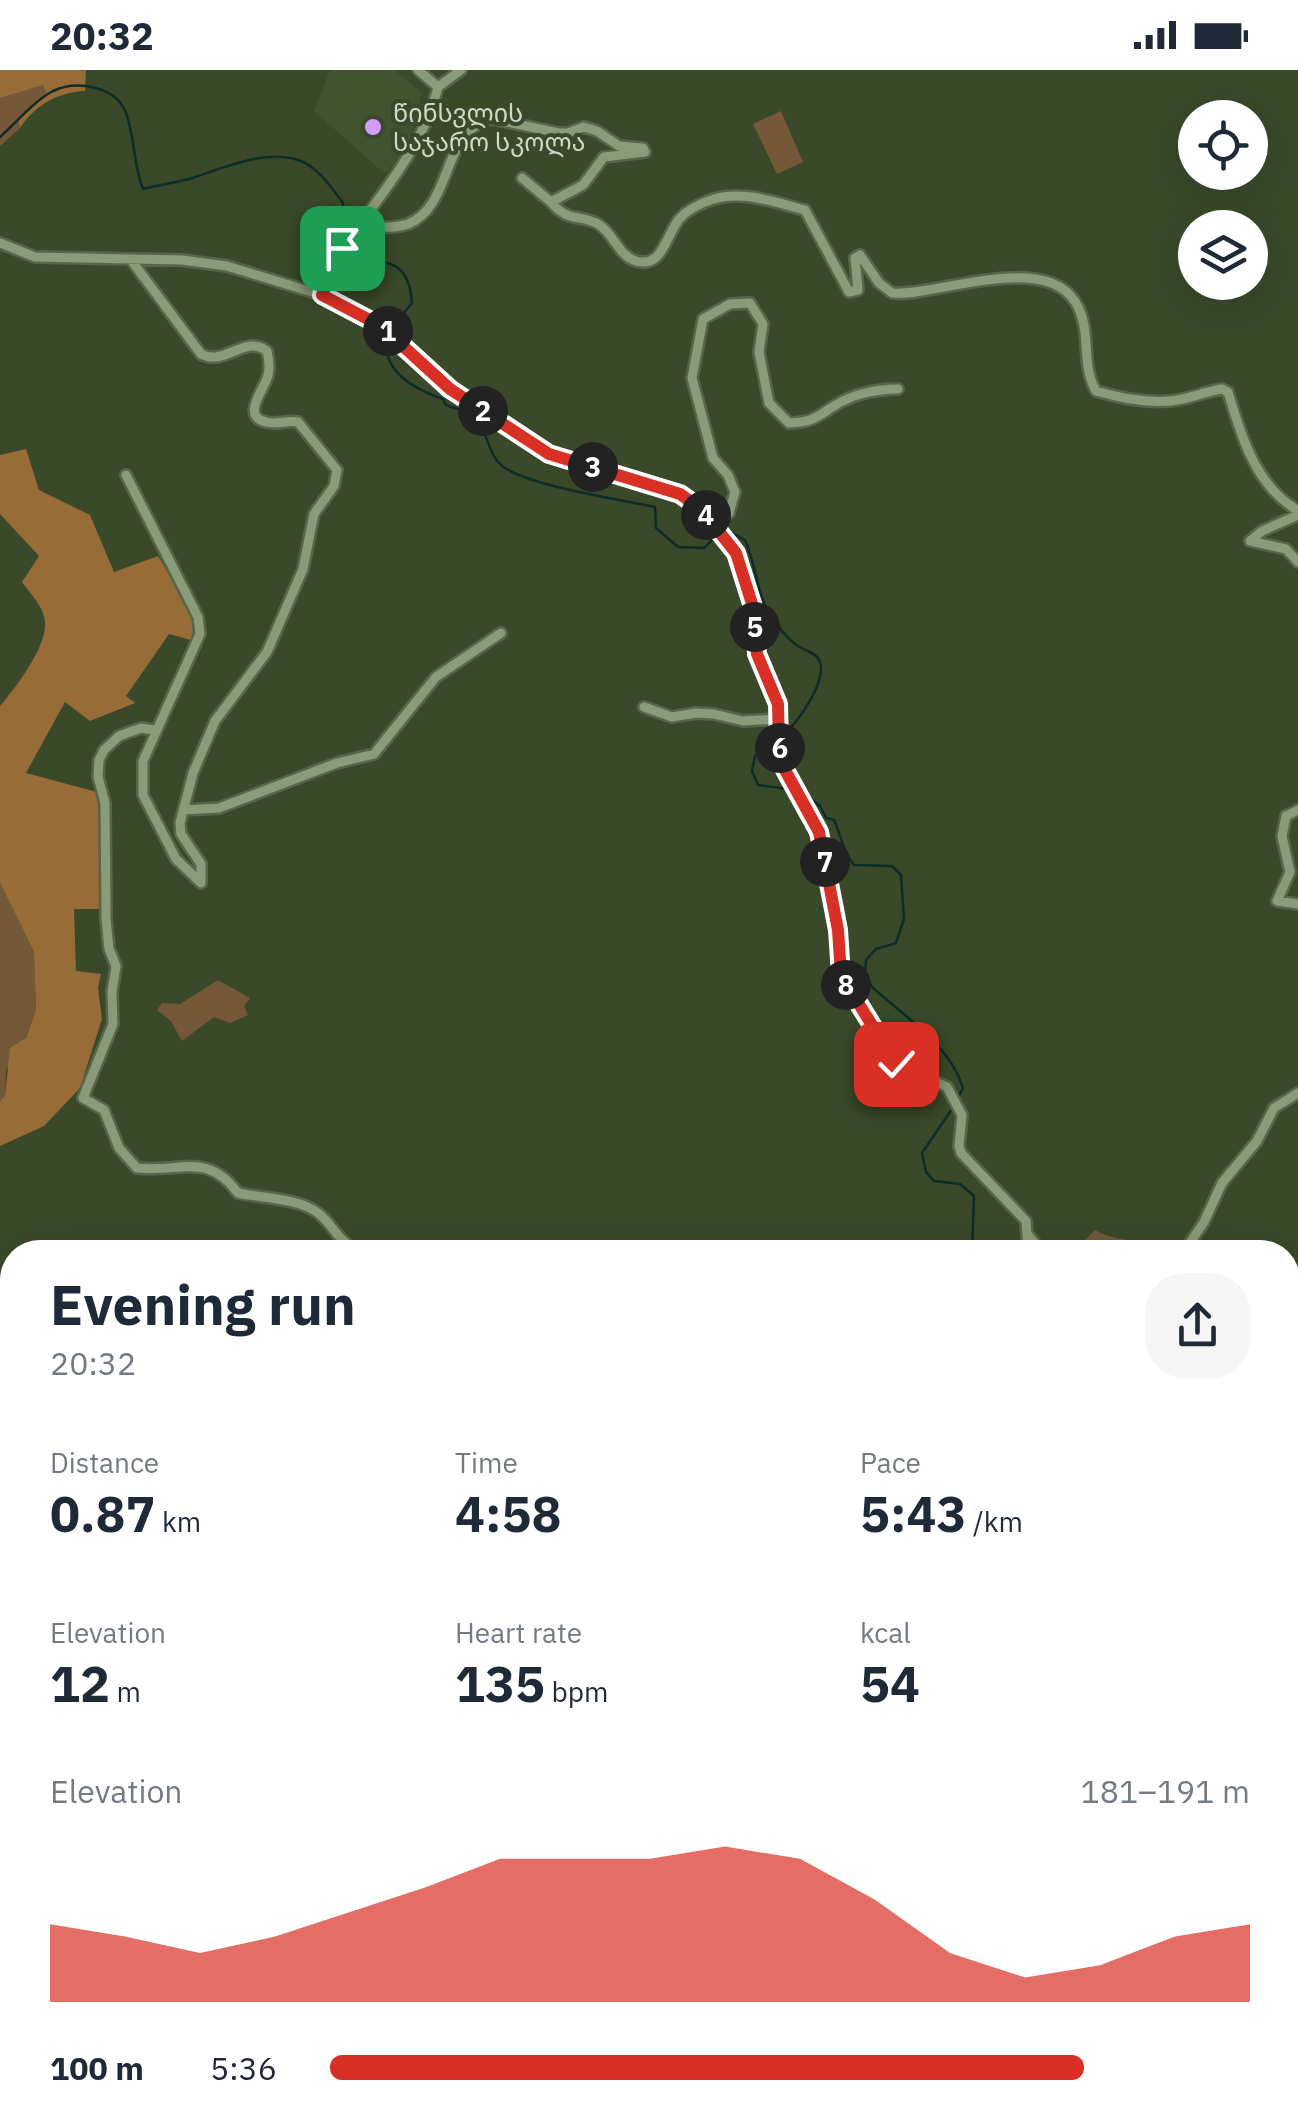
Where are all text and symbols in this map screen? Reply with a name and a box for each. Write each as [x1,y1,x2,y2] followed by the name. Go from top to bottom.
[50,11,154,60] text: 20:32
[393,96,585,158] place label: წინსვლის საჯარო სკოლა
[1178,100,1268,300] map controls
[1178,100,1268,190] button: locate
[362,116,384,138] marker: წინსვლის საჯარო სკოლა
[300,206,385,291] pin
[1178,210,1268,300] button: layers
[315,221,370,276] icon: arrive
[363,306,413,356] pin: 1
[380,312,396,349] text: 1
[458,386,508,436] pin: 2
[475,392,491,429] text: 2
[568,442,618,492] pin: 3
[585,448,601,485] text: 3
[681,490,731,540] pin: 4
[698,496,714,533] text: 4
[730,602,780,652] pin: 5
[747,608,763,645] text: 5
[755,723,805,773] pin: 6
[772,729,788,766] text: 6
[800,837,850,887] pin: 7
[817,843,833,880] text: 7
[821,960,871,1010] pin: 8
[838,966,854,1003] text: 8
[854,1022,939,1107] pin
[869,1037,924,1092] icon: check
[50,1269,356,1340] text: Evening run
[1145,1273,1250,1378] button: share
[50,1342,136,1384] text: 20:32
[50,1444,159,1481] text: Distance
[455,1444,518,1481] text: Time
[860,1444,921,1481] text: Pace
[50,1481,156,1546] text: 0.87
[455,1481,562,1546] text: 4:58
[860,1481,967,1546] text: 5:43
[156,1503,201,1540] text: km
[967,1503,1023,1540] text: /km
[50,1614,166,1651] text: Elevation
[455,1614,582,1651] text: Heart rate
[860,1614,911,1651] text: kcal
[50,1651,110,1716] text: 12
[455,1651,545,1716] text: 135
[860,1651,920,1716] text: 54
[110,1673,141,1710] text: m
[545,1673,609,1710] text: bpm
[50,1770,183,1812] text: Elevation
[1080,1770,1250,1812] text: 181–191 m
[50,2047,144,2089] text: 100 m
[210,2047,277,2089] text: 5:36

